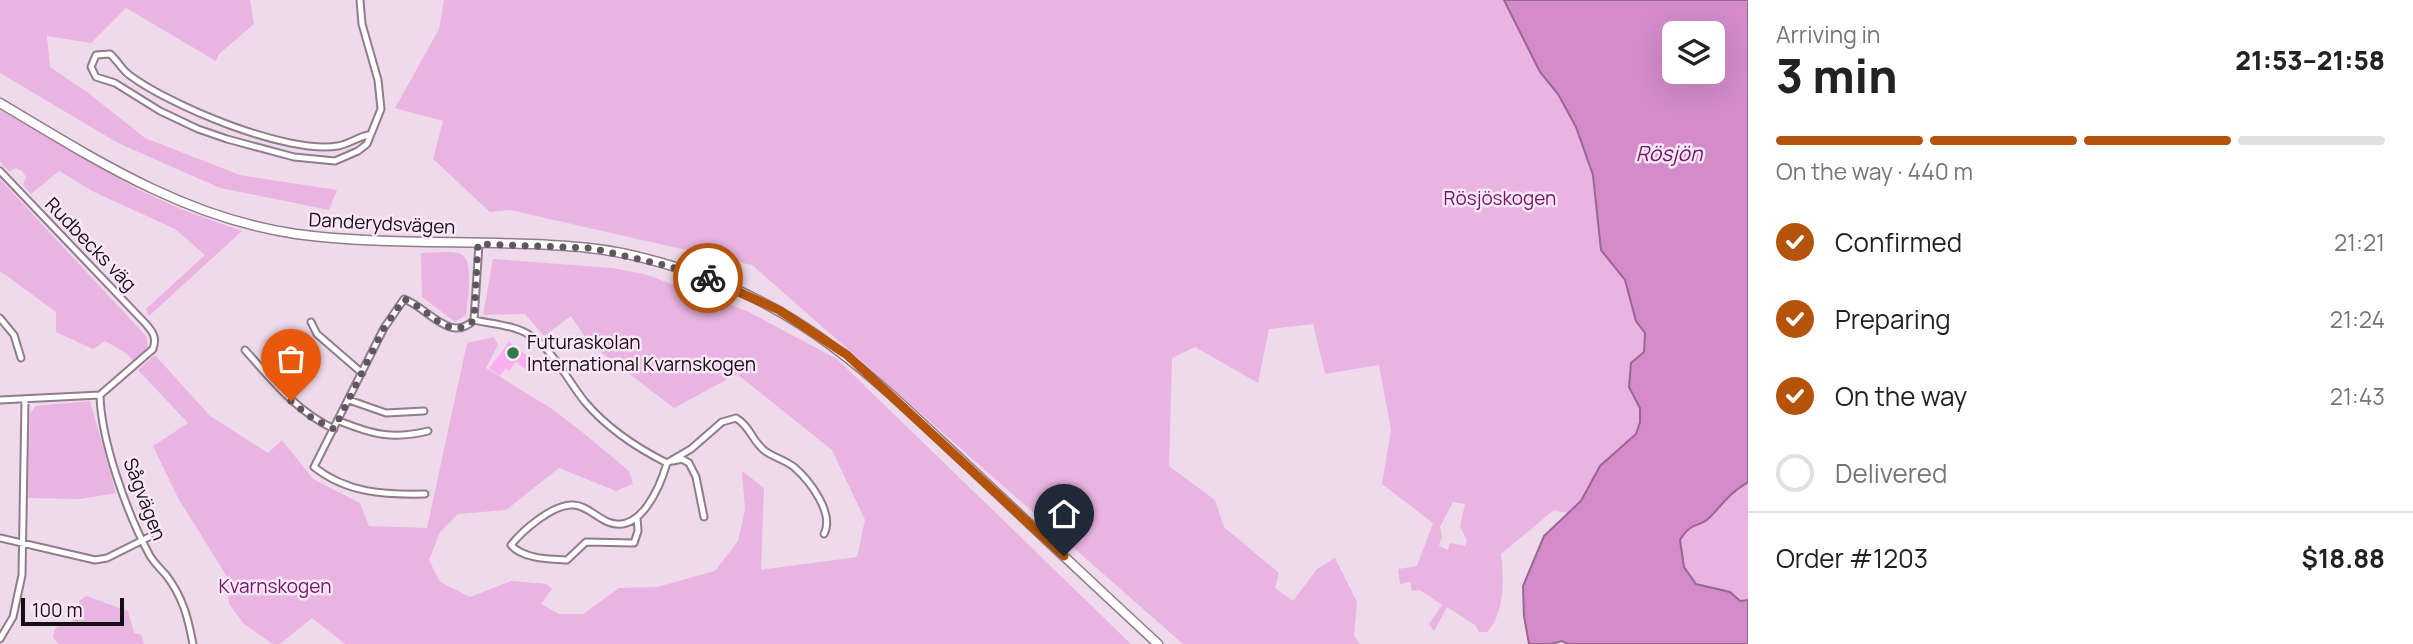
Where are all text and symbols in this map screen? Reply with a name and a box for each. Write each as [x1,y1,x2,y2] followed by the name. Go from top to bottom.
[1776,18,1881,50] text: Arriving in
[1662,21,1725,84] map controls
[1662,21,1725,84] button: layers
[2235,42,2385,78] text: 21:53–21:58
[1776,44,1897,107] text: 3 min
[1636,139,1704,167] water label: Rösjön
[1776,155,1973,187] text: On the way · 440 m
[1444,185,1556,211] park label: Rösjöskogen
[40,191,142,297] street label: Rudbecks väg
[308,206,456,240] street label: Danderydsvägen
[1776,223,1814,261] icon: check
[1835,224,1962,260] text: Confirmed
[2334,226,2385,258] text: 21:21
[673,243,743,313] courier
[689,259,727,297] icon: bike
[1776,300,1814,338] icon: check
[1835,301,1951,337] text: Preparing
[2330,303,2385,335] text: 21:24
[261,329,321,401] pin
[527,329,756,377] place label: Futuraskolan International Kvarnskogen
[272,340,310,378] icon: bag
[505,345,521,361] marker: Futuraskolan International Kvarnskogen
[1776,377,1814,415] icon: check
[1835,378,1967,414] text: On the way
[2330,380,2385,412] text: 21:43
[117,454,173,544] street label: Sågvägen
[1835,455,1947,491] text: Delivered
[1034,484,1094,556] pin
[1045,495,1083,533] icon: home
[1776,540,1928,576] text: Order #1203
[2302,540,2385,576] text: $18.88
[219,573,331,599] park label: Kvarnskogen
[21,595,124,627] scale bar
[32,597,83,623] text: 100 m

